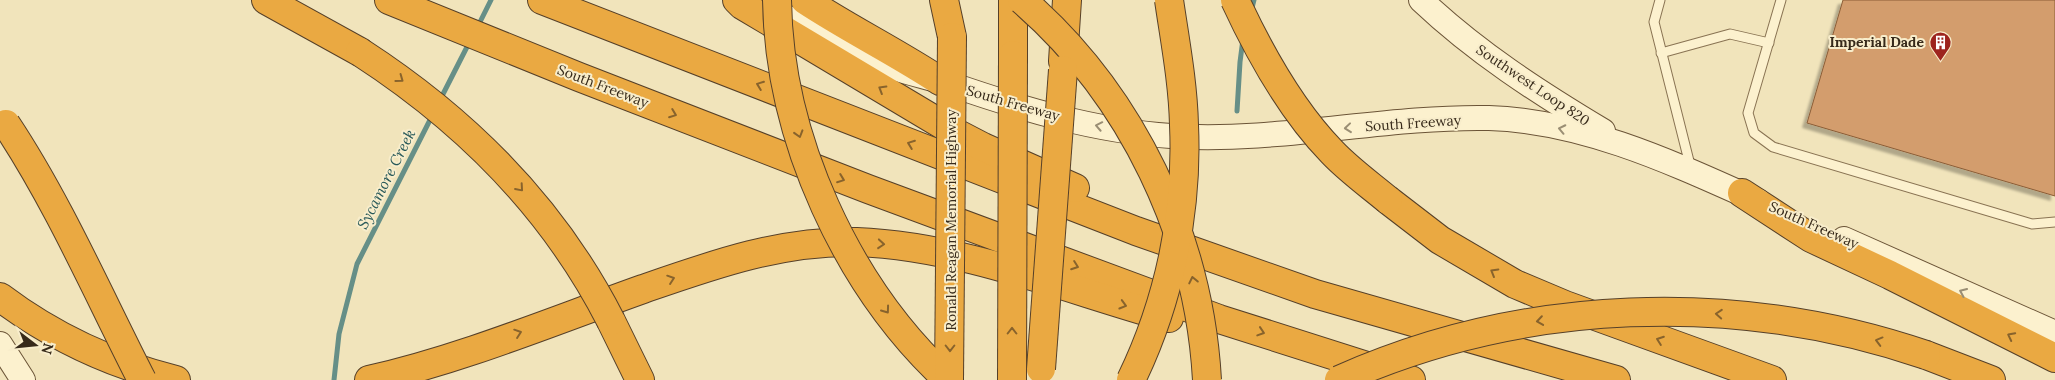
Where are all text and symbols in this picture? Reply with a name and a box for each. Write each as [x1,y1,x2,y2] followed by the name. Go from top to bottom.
[1928,30,1952,61] building icon: Imperial Dade
[1830,33,1924,51] place label: Imperial Dade
[1473,40,1593,130] street label: Southwest Loop 820
[555,60,652,112] street label: South Freeway
[394,73,404,82] one-way arrow
[756,81,764,91] one-way arrow
[964,81,1062,125] street label: South Freeway
[878,85,887,95] one-way arrow
[668,108,677,118] one-way arrow
[942,109,960,331] street label: Ronald Reagan Memorial Highway
[1364,111,1462,135] street label: South Freeway
[1095,121,1104,131] one-way arrow
[1344,122,1352,133] one-way arrow
[1557,124,1566,134] one-way arrow
[353,126,419,232] water label: Sycamore Creek
[794,129,804,138] one-way arrow
[907,140,916,150] one-way arrow
[836,173,845,183] one-way arrow
[515,182,524,191] one-way arrow
[1766,197,1862,253] street label: South Freeway
[877,239,885,250] one-way arrow
[1070,260,1079,270] one-way arrow
[1490,268,1499,278] one-way arrow
[666,275,675,285] one-way arrow
[1188,276,1198,284] one-way arrow
[1959,287,1968,298] one-way arrow
[1119,299,1127,310] one-way arrow
[880,304,889,314] one-way arrow
[1715,308,1723,319] one-way arrow
[1536,316,1544,326] one-way arrow
[10,320,60,370] north arrow
[1007,327,1017,335] one-way arrow
[1256,327,1265,337] one-way arrow
[513,329,521,339] one-way arrow
[2008,332,2017,342] one-way arrow
[1656,336,1665,346] one-way arrow
[1875,336,1884,347] one-way arrow
[37,341,58,356] text: N
[944,344,955,352] one-way arrow

